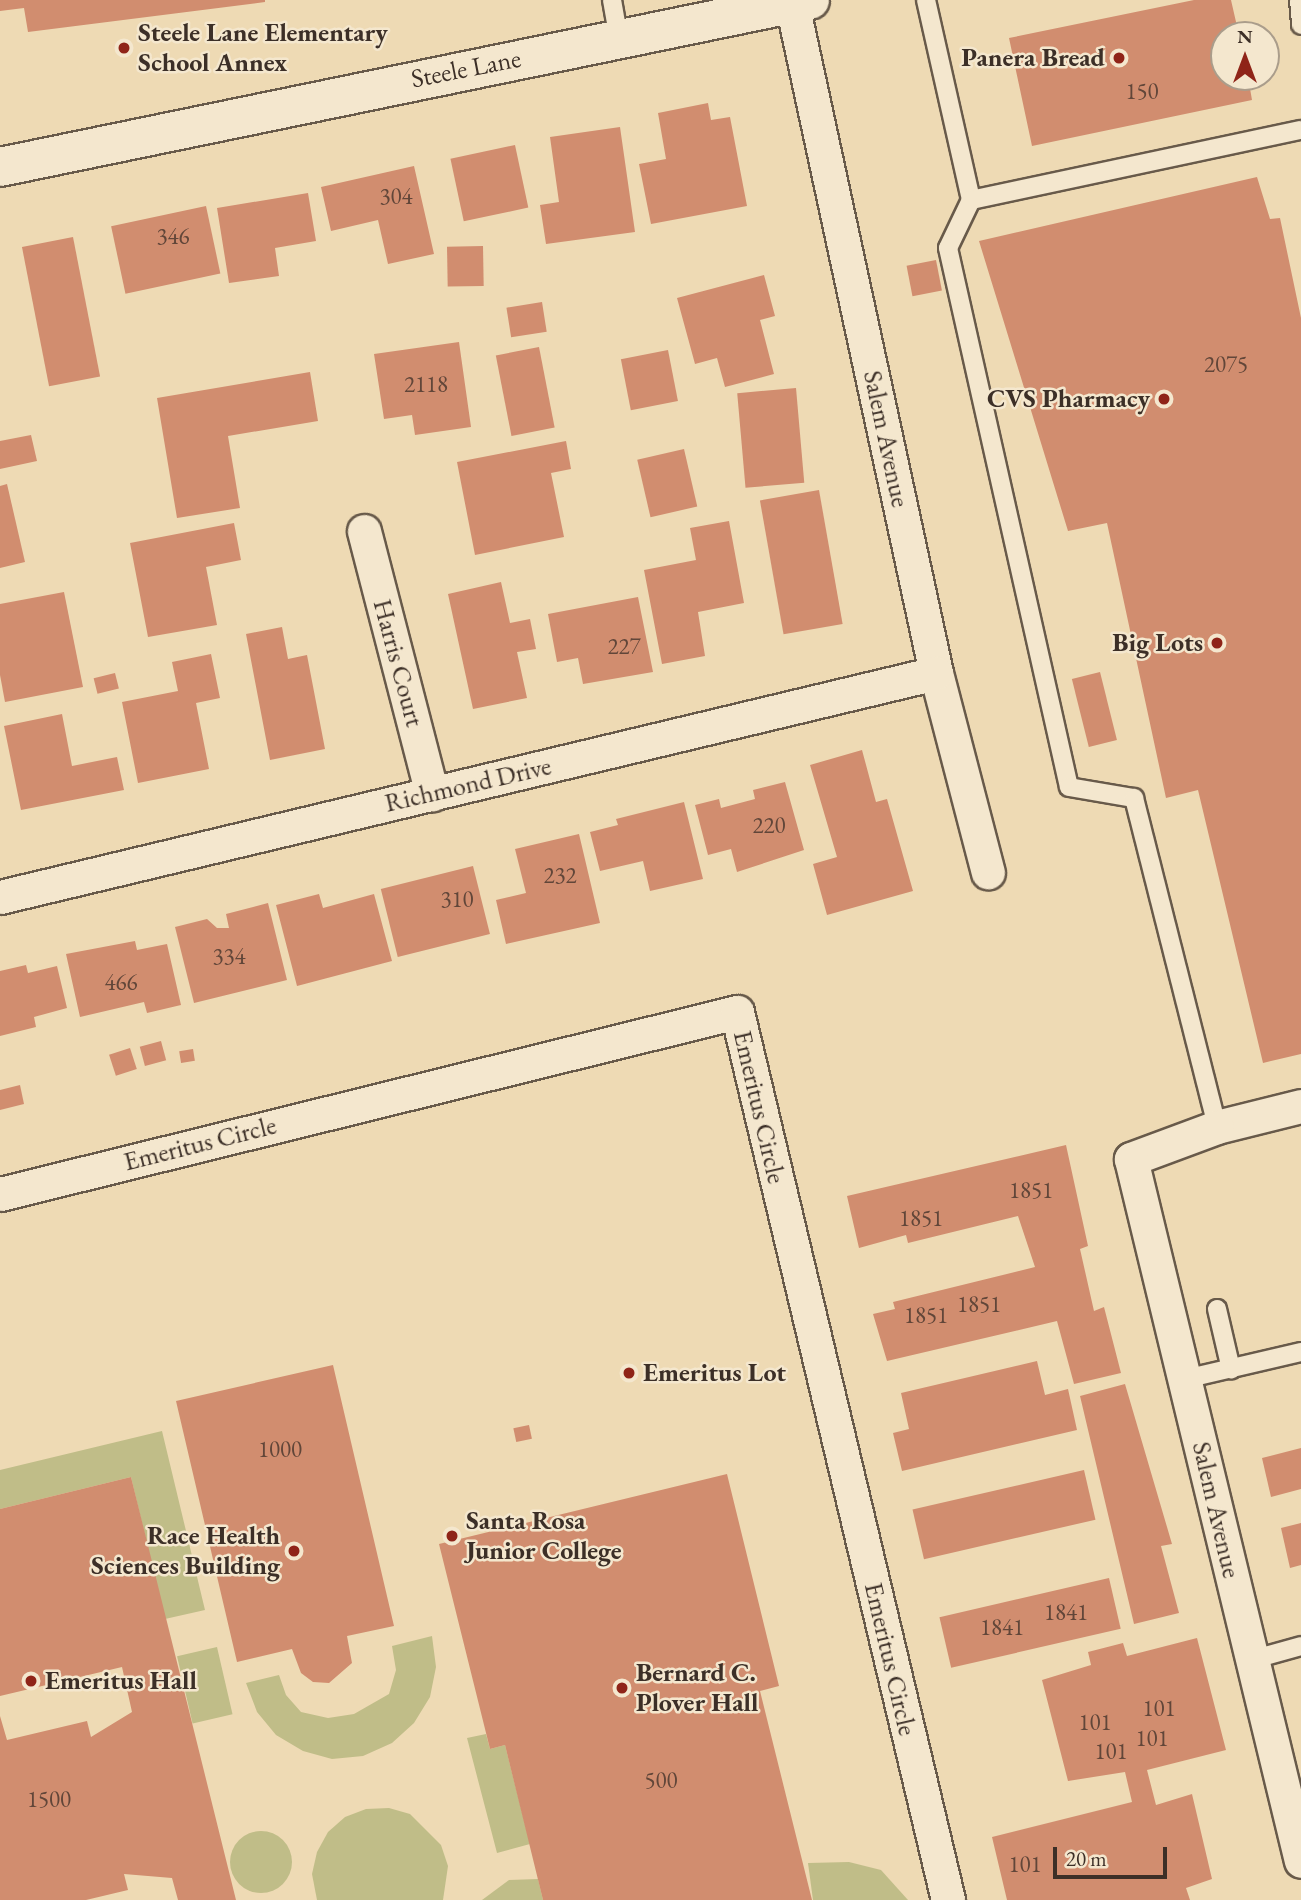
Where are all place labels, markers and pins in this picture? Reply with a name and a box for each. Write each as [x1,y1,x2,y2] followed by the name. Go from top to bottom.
[138,17,388,78] place label: Steele Lane Elementary School Annex
[116,40,132,56] marker: Steele Lane Elementary School Annex
[961,42,1105,74] place label: Panera Bread
[1111,50,1127,66] marker: Panera Bread
[987,383,1150,415] place label: CVS Pharmacy
[1156,391,1172,407] marker: CVS Pharmacy
[1112,627,1203,659] place label: Big Lots
[1209,635,1225,651] marker: Big Lots
[643,1357,786,1389] place label: Emeritus Lot
[621,1365,637,1381] marker: Emeritus Lot
[466,1505,622,1566] place label: Santa Rosa Junior College
[91,1520,280,1582] place label: Race Health Sciences Building
[444,1528,460,1544] marker: Santa Rosa Junior College
[286,1543,302,1559] marker: Race Health Sciences Building
[636,1657,758,1718] place label: Bernard C. Plover Hall
[45,1665,197,1697] place label: Emeritus Hall
[23,1673,39,1689] marker: Emeritus Hall
[614,1680,630,1696] marker: Bernard C. Plover Hall

